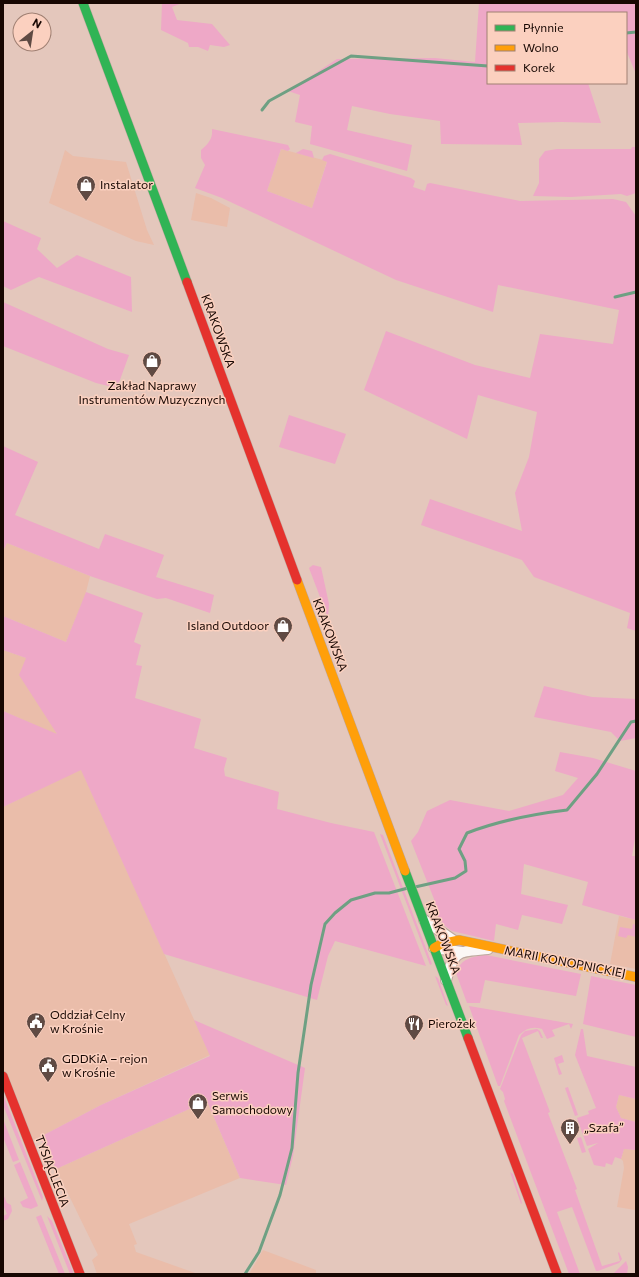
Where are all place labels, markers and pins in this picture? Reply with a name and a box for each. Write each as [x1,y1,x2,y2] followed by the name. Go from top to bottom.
[75,174,97,202] shop icon: Instalator
[100,177,153,191] place label: Instalator
[141,350,163,378] shop icon: Zakład Naprawy Instrumentów Muzycznych
[78,378,226,406] place label: Zakład Naprawy Instrumentów Muzycznych
[272,615,294,643] shop icon: Island Outdoor
[187,618,269,632] place label: Island Outdoor
[50,1007,125,1035] place label: Oddział Celny w Krośnie
[25,1011,47,1039] public building icon: Oddział Celny w Krośnie
[403,1013,425,1041] restaurant icon: Pierożek
[428,1016,476,1030] place label: Pierożek
[62,1051,148,1079] place label: GDDKiA – rejon w Krośnie
[37,1055,59,1083] public building icon: GDDKiA – rejon w Krośnie
[212,1088,293,1116] place label: Serwis Samochodowy
[187,1092,209,1120] shop icon: Serwis Samochodowy
[559,1117,581,1145] building icon: „Szafa”
[584,1120,624,1134] place label: „Szafa”

